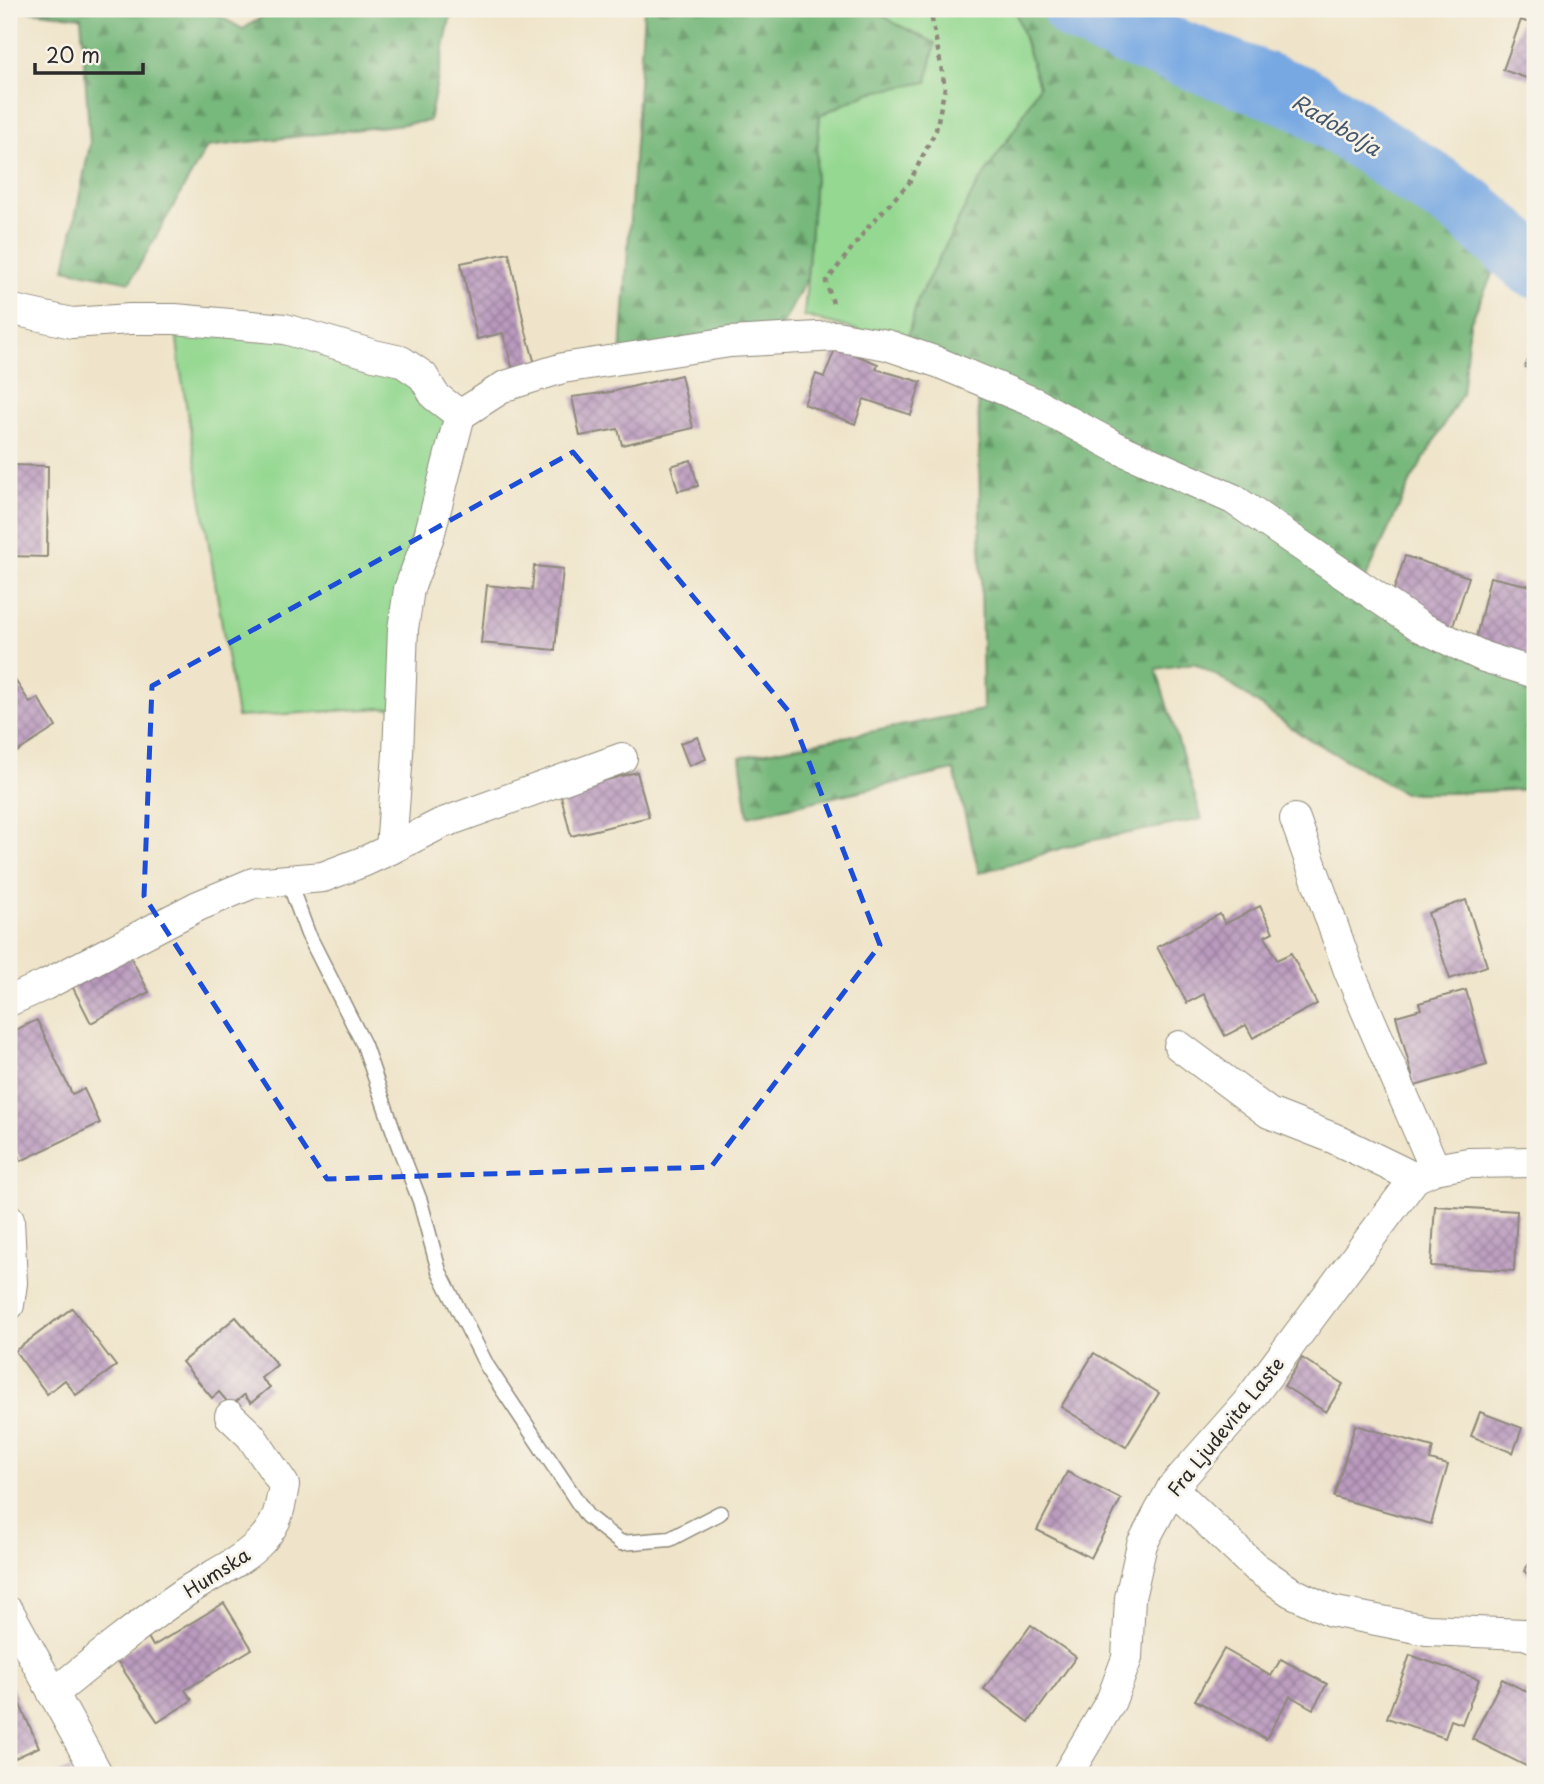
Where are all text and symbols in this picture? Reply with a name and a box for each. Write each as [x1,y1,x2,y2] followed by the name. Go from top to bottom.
[35,32,144,76] scale bar
[46,38,100,70] text: 20 m
[1287,85,1388,164] water label: Radobolja
[1160,1350,1290,1502] street label: Fra Ljudevita Laste
[177,1540,255,1604] street label: Humska

